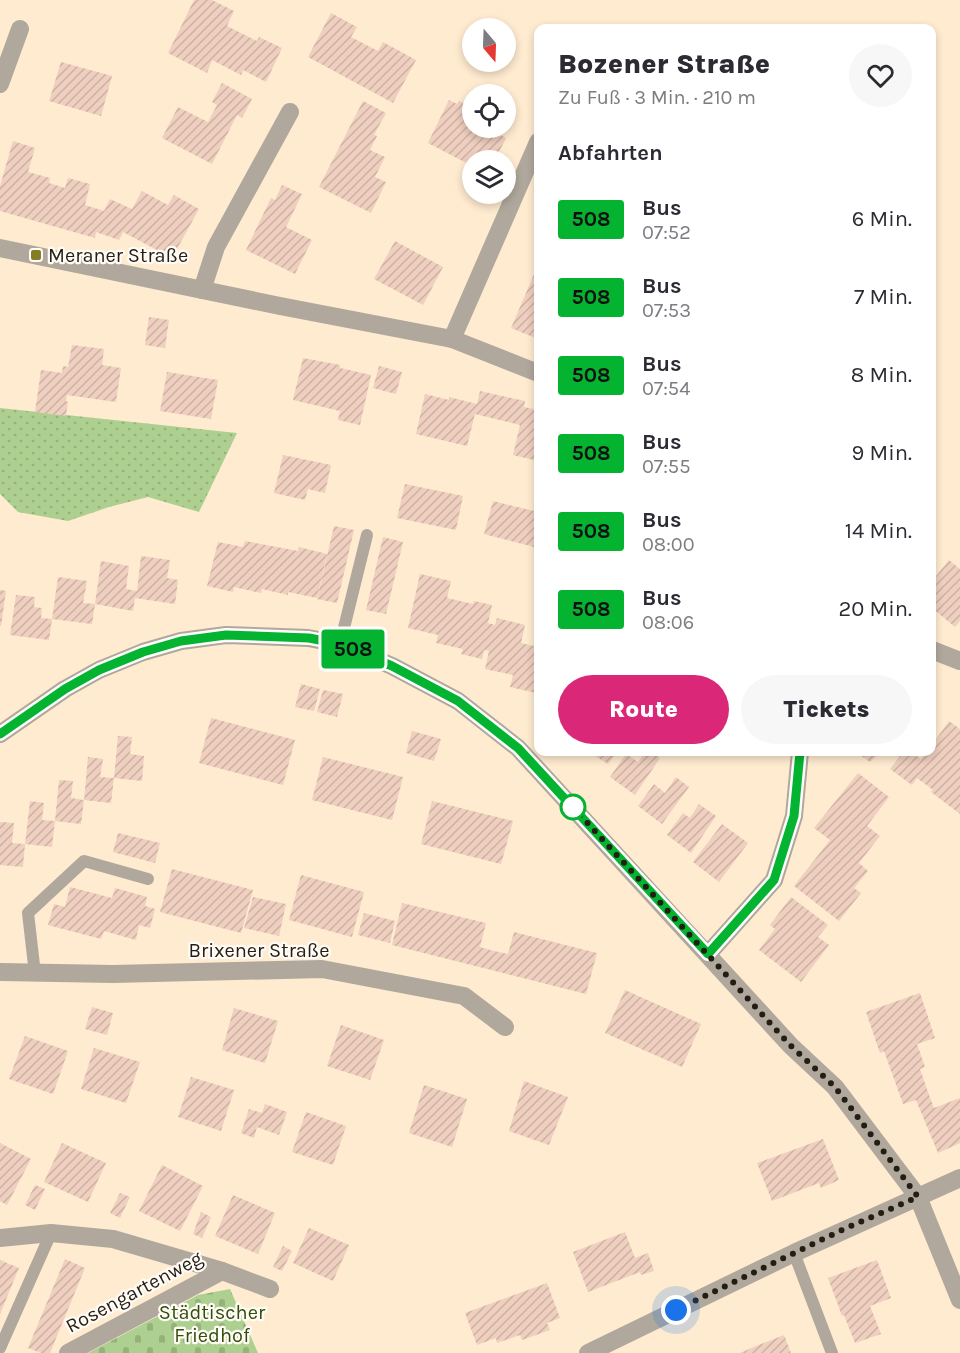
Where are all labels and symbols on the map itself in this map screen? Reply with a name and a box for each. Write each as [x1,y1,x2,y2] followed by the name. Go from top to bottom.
[462,18,516,72] north arrow
[48,244,188,267] place label: Meraner Straße
[29,248,43,262] marker: Meraner Straße
[318,630,388,668] line badge: 508
[560,794,586,820] unlabelled marker
[189,939,329,962] street label: Brixener Straße
[62,1246,206,1338] street label: Rosengartenweg
[661,1295,691,1325] your location
[159,1301,266,1347] park label: Städtischer Friedhof

